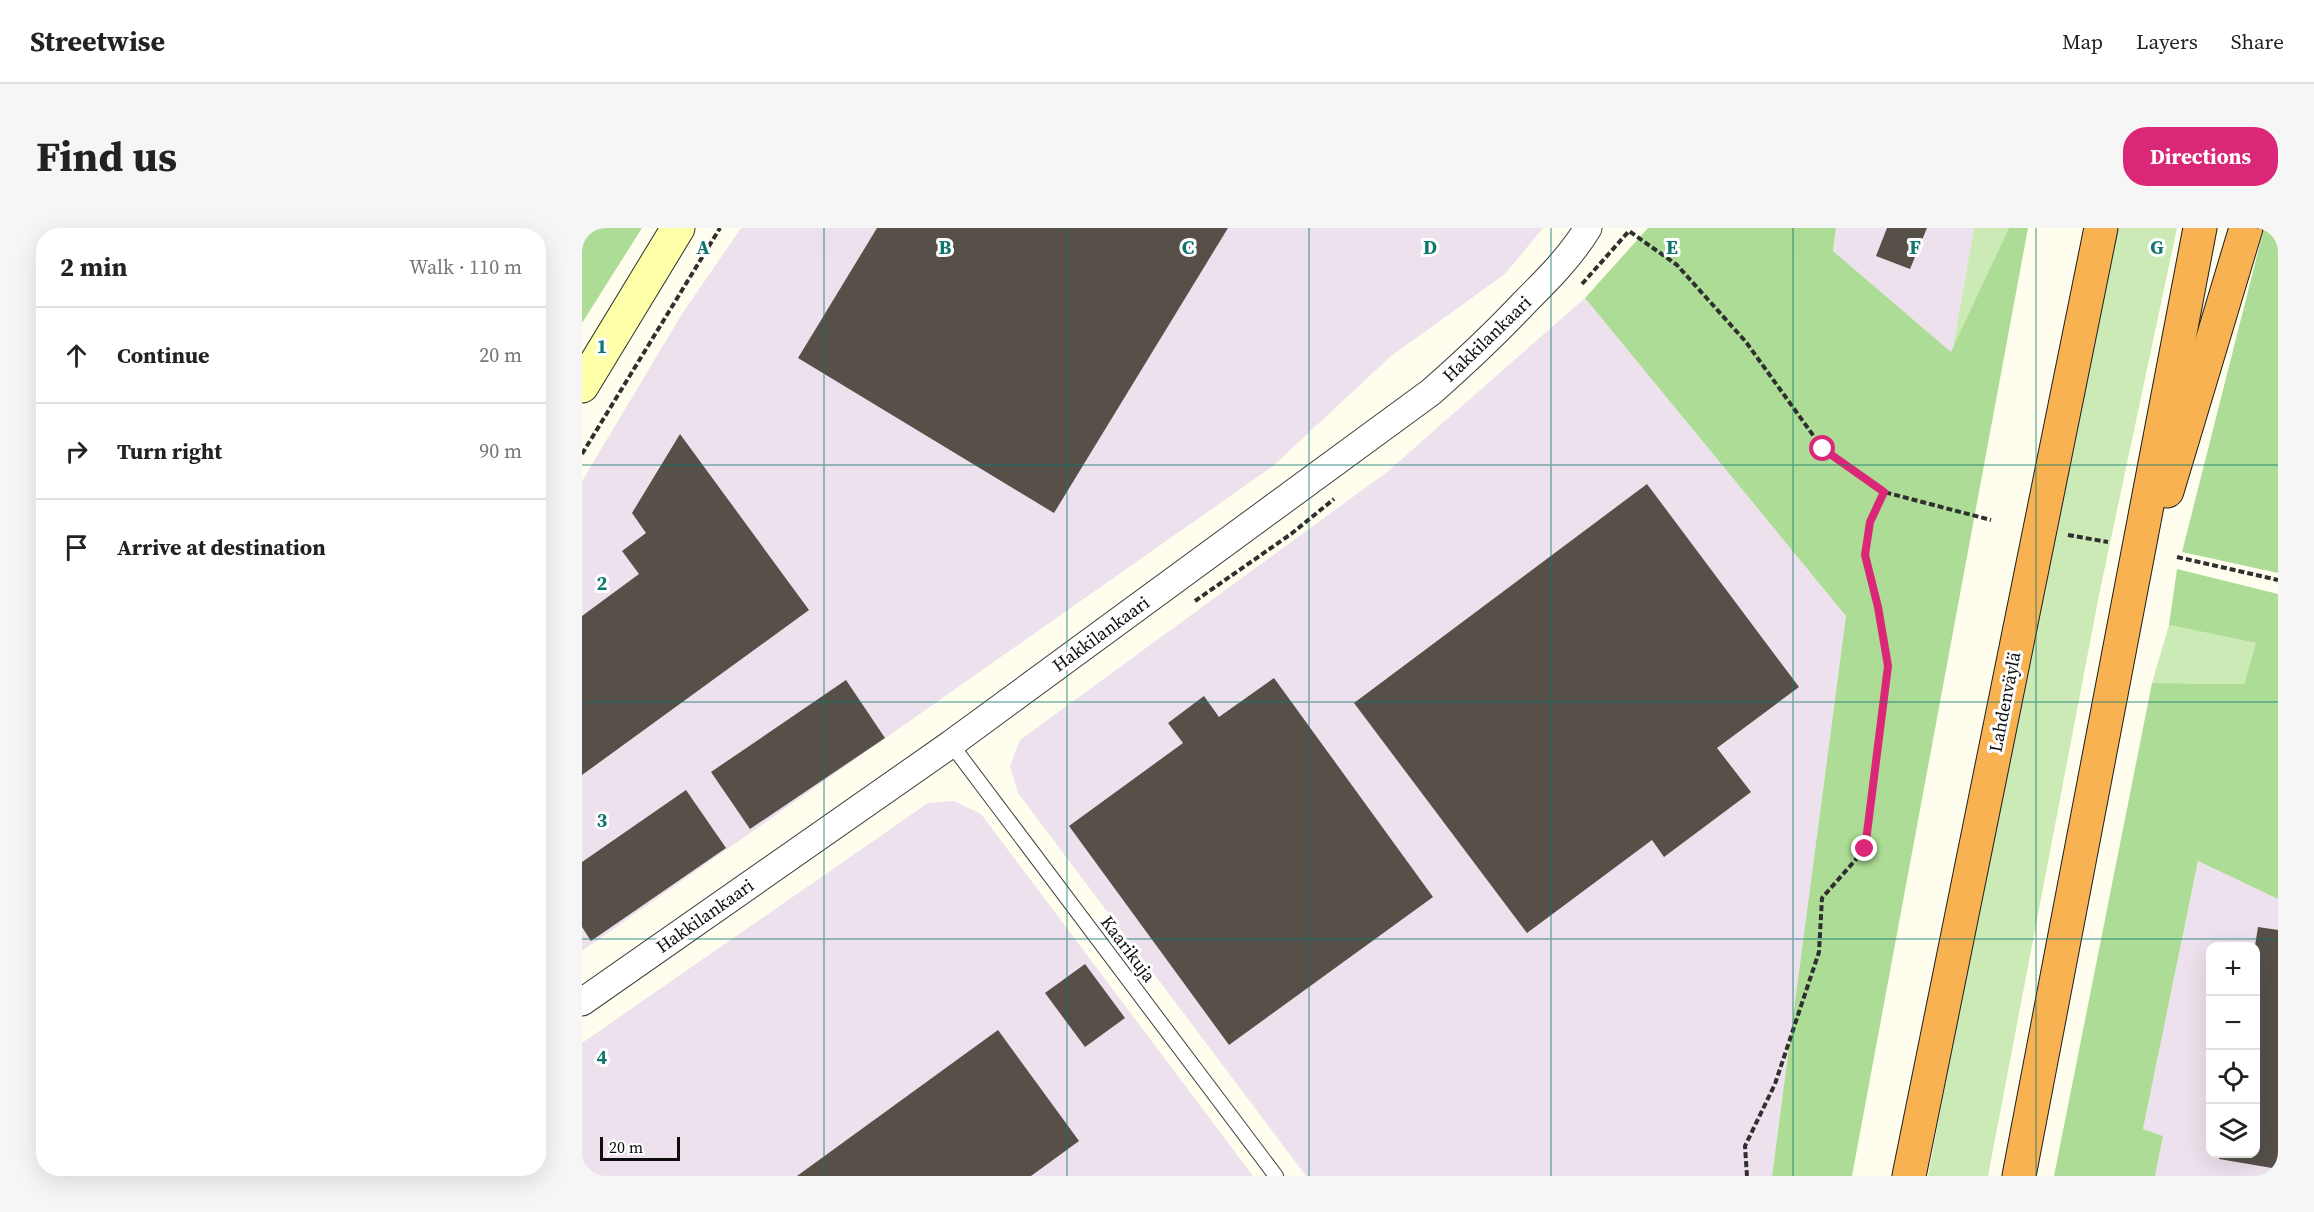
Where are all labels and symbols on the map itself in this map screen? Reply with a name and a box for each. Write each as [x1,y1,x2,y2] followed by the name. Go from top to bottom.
[696,233,710,261] text: A
[938,233,952,261] text: B
[1182,233,1194,261] text: C
[1423,233,1437,261] text: D
[1666,233,1678,261] text: E
[1909,233,1921,261] text: F
[2150,233,2164,261] text: G
[1437,290,1536,387] street label: Hakkilankaari
[597,332,607,360] text: 1
[1809,435,1835,461] route start
[597,569,608,597] text: 2
[1047,590,1154,677] street label: Hakkilankaari
[1983,649,2027,754] street label: Lahdenväylä
[597,806,608,834] text: 3
[1851,835,1877,861] route end
[651,873,759,959] street label: Hakkilankaari
[1095,910,1162,988] street label: Kaarikuja
[597,1043,608,1071] text: 4
[600,1134,680,1162] scale bar

